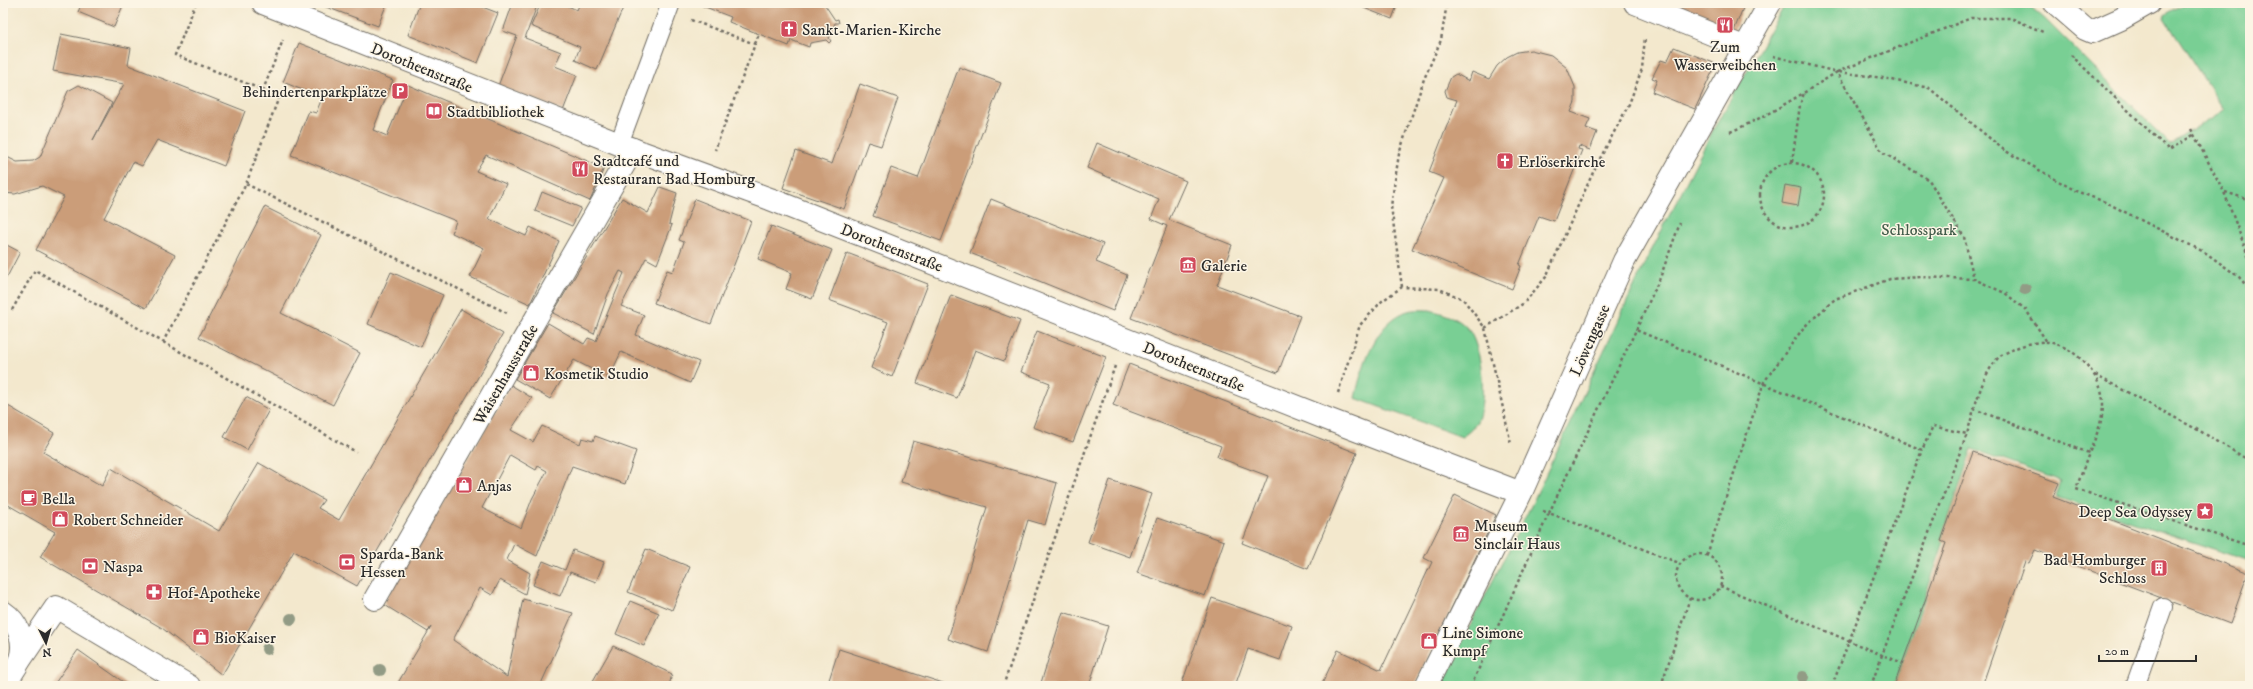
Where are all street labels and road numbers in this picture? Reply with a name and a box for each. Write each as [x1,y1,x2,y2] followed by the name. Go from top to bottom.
[368,38,476,98] street label: Dorotheenstraße
[838,219,946,277] street label: Dorotheenstraße
[1565,301,1615,379] street label: Löwengasse
[469,320,543,429] street label: Waisenhausstraße
[1140,337,1248,397] street label: Dorotheenstraße

